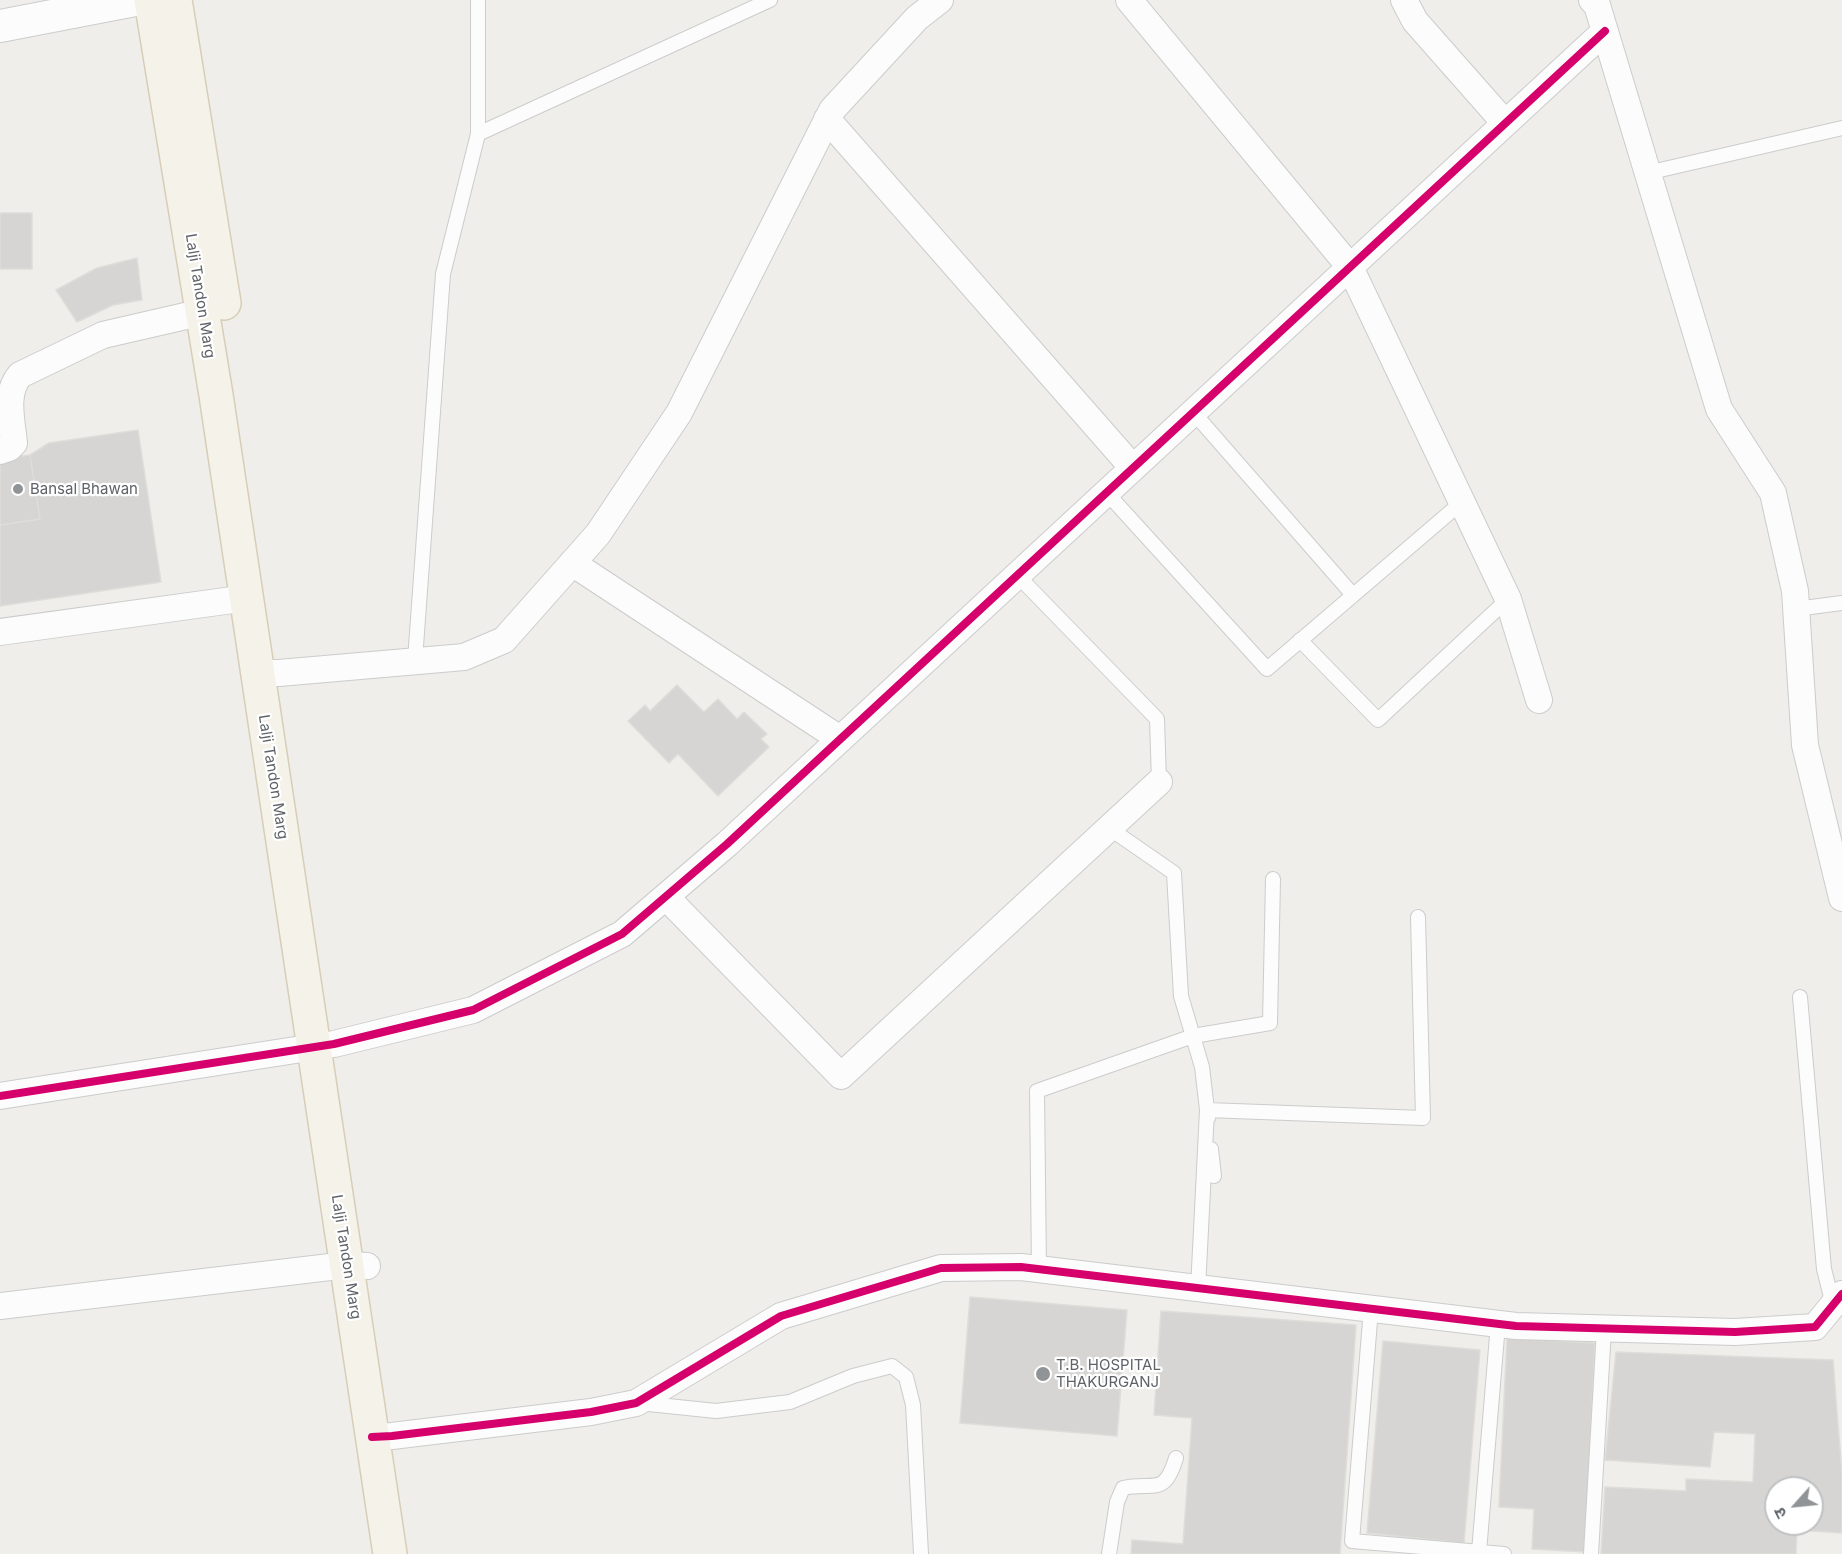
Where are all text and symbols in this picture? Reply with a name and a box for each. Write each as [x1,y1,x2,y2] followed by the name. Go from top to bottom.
[181,233,219,359] street label: Lalji Tandon Marg
[30,480,138,498] place label: Bansal Bhawan
[11,482,25,496] marker: Bansal Bhawan
[254,714,292,840] street label: Lalji Tandon Marg
[327,1194,365,1320] street label: Lalji Tandon Marg
[1056,1356,1161,1391] place label: T.B. HOSPITAL THAKURGANJ
[1034,1365,1052,1383] marker: T.B. HOSPITAL THAKURGANJ
[1764,1476,1824,1536] north arrow
[1769,1505,1791,1522] text: उ

